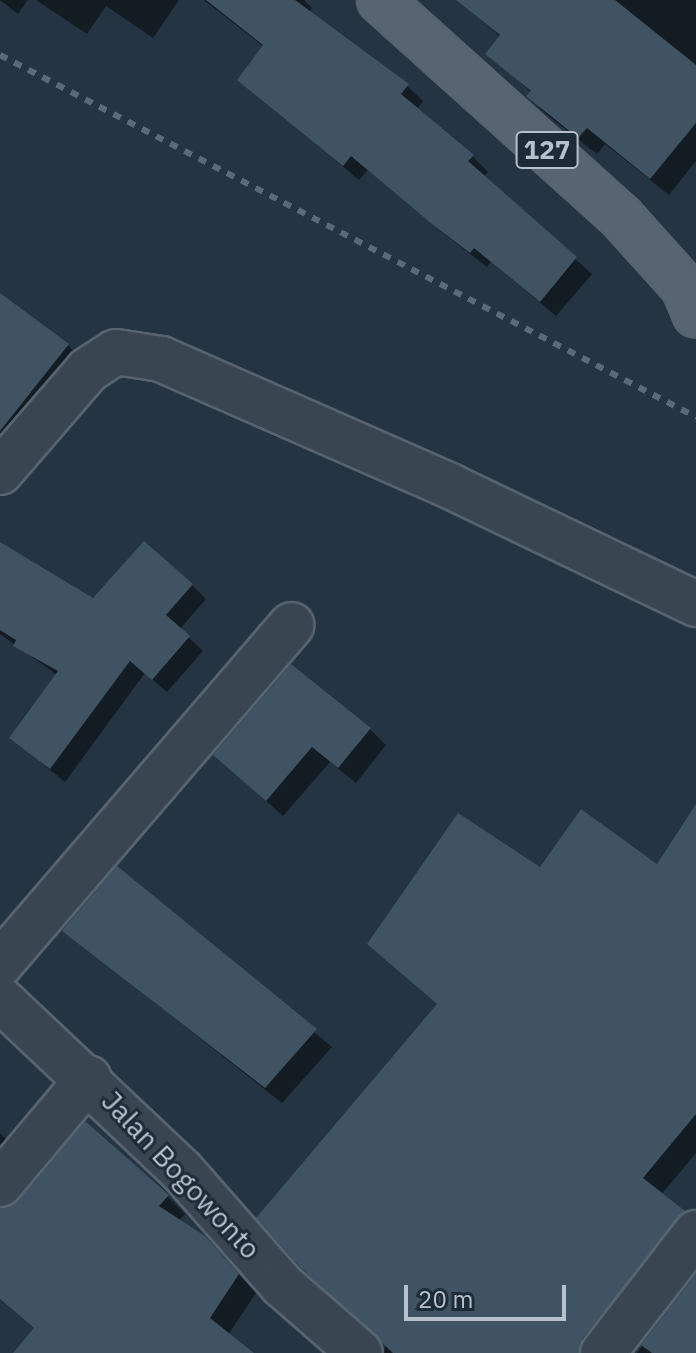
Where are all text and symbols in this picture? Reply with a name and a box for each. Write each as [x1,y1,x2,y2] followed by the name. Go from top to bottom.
[515,128,579,172] road number: 127
[95,1084,267,1266] street label: Jalan Bogowonto
[408,1269,570,1319] scale bar
[418,1283,473,1315] text: 20 m

